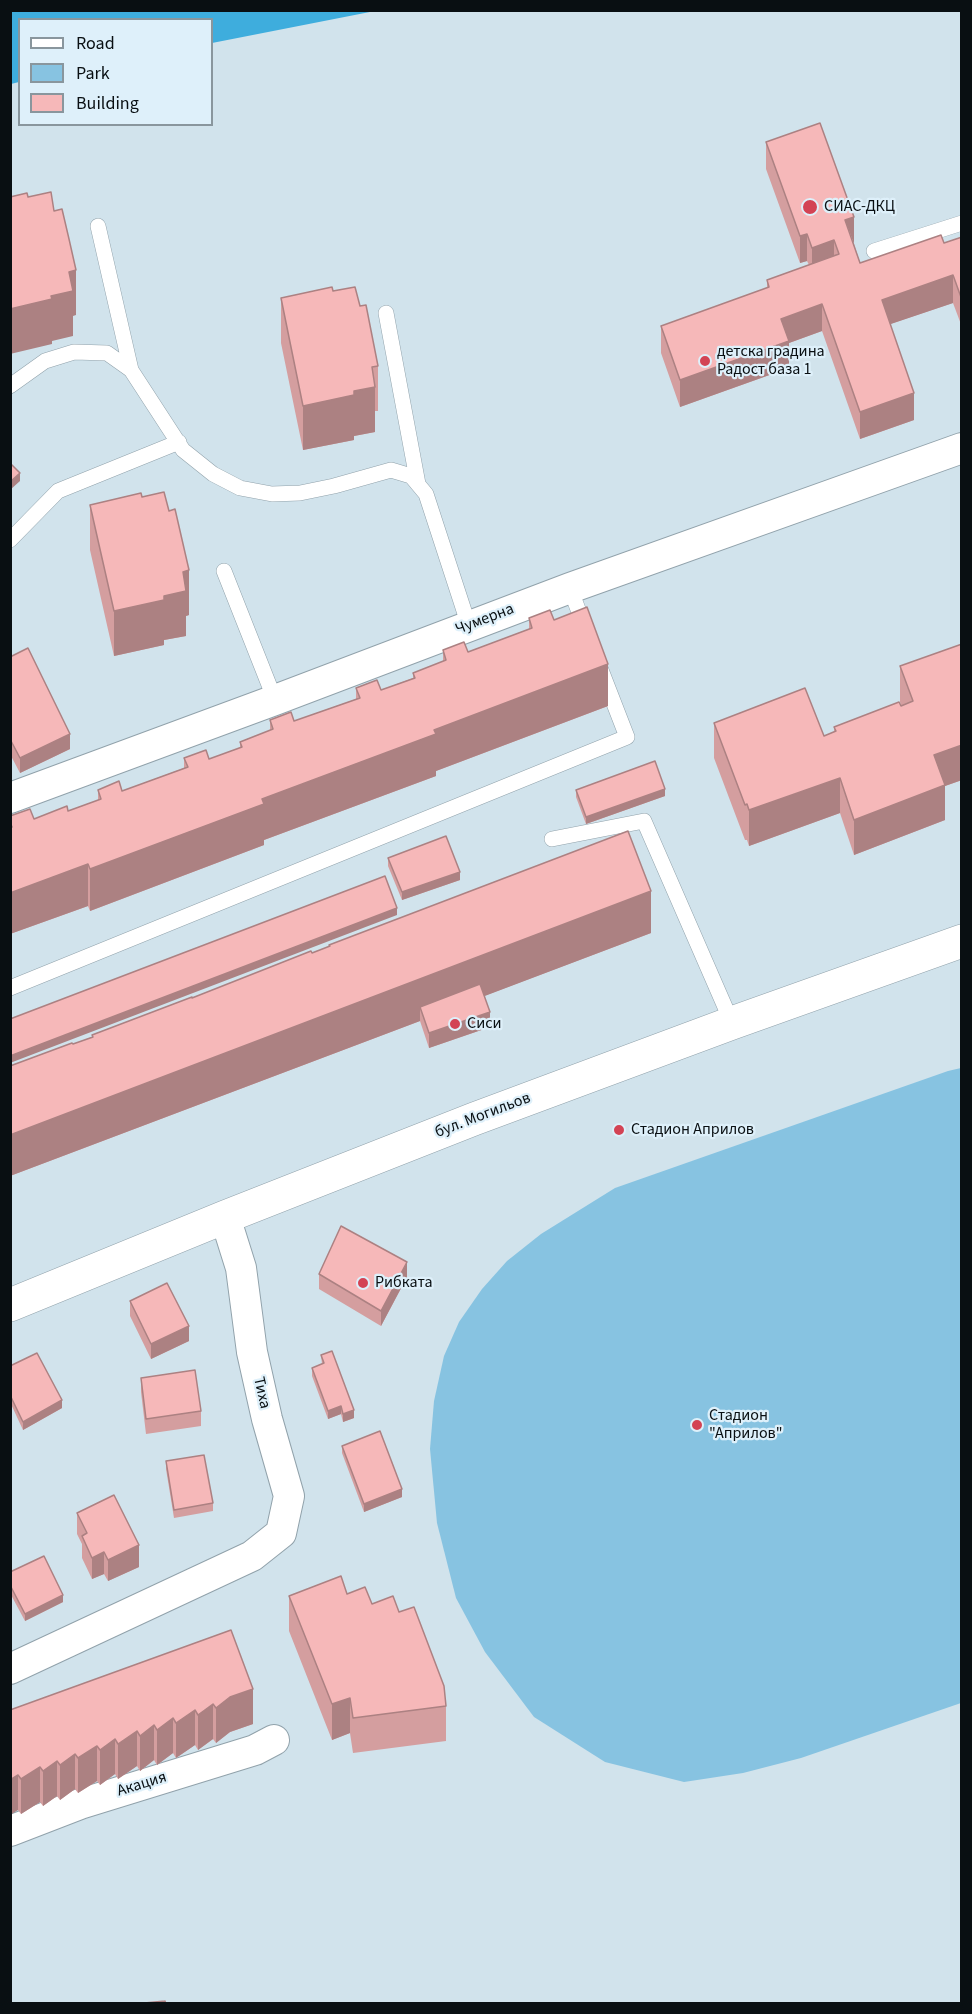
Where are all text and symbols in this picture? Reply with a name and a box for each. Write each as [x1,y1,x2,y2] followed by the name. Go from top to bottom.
[18,18,213,126] legend
[76,31,115,56] text: Road
[76,61,110,86] text: Park
[76,91,139,116] text: Building
[824,197,895,217] place label: СИАС-ДКЦ
[801,198,819,216] marker: СИАС-ДКЦ
[717,342,825,380] place label: детска градина Радост база 1
[698,354,712,368] marker: детска градина Радост база 1
[453,600,517,640] street label: Чумерна
[467,1014,502,1034] place label: Сиси
[448,1017,462,1031] marker: Сиси
[433,1089,533,1143] street label: бул. Могильов
[631,1120,754,1140] place label: Стадион Априлов
[612,1123,626,1137] marker: Стадион Априлов
[375,1273,432,1293] place label: Рибката
[356,1276,370,1290] marker: Рибката
[248,1375,274,1411] street label: Тиха
[709,1406,783,1444] place label: Стадион "Априлов"
[690,1418,704,1432] marker: Стадион "Априлов"
[115,1768,169,1802] street label: Акация

